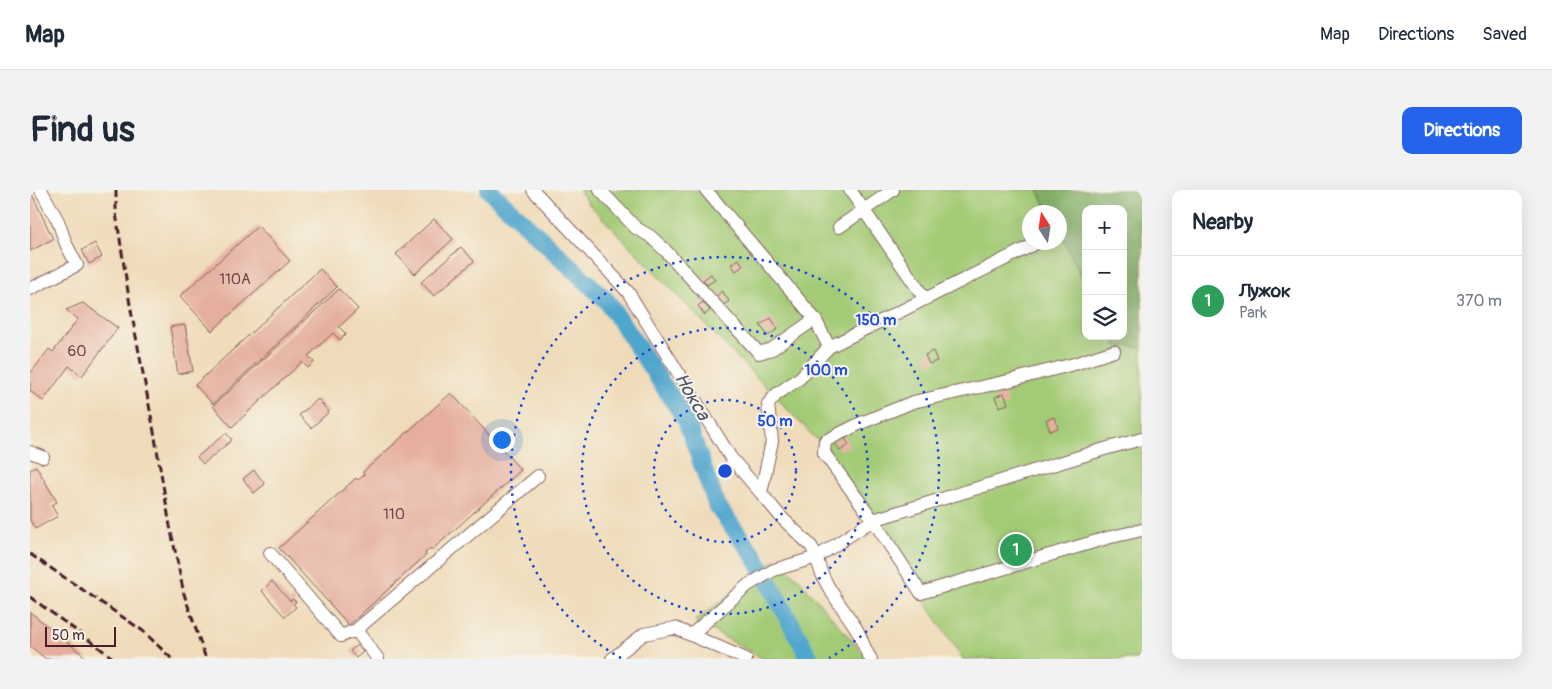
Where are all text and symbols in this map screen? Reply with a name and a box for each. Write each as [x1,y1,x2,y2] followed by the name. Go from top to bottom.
[25,20,65,49] text: Map
[1320,23,1350,46] text: Map
[1378,23,1454,46] text: Directions
[1482,23,1527,46] text: Saved
[1402,107,1522,154] button: Directions
[30,108,135,152] text: Find us
[1022,205,1067,250] north arrow
[1082,205,1127,340] map controls
[1082,205,1127,250] button: +
[1192,209,1253,236] text: Nearby
[1082,250,1127,295] button: −
[219,270,251,289] house number: 110А
[1239,279,1291,303] text: Лужок
[1205,291,1211,311] text: 1
[1456,291,1502,311] text: 370 m
[1082,295,1127,340] button: layers
[1239,303,1267,323] text: Park
[856,311,896,330] text: 150 m
[68,342,86,361] house number: 60
[805,361,847,380] text: 100 m
[669,369,716,425] water label: Нокса
[758,412,792,431] text: 50 m
[489,427,515,453] your location
[716,462,734,480] centre of rings
[383,505,405,524] house number: 110
[1000,531,1032,569] pin: 1
[45,624,116,647] scale bar
[52,627,85,644] text: 50 m

